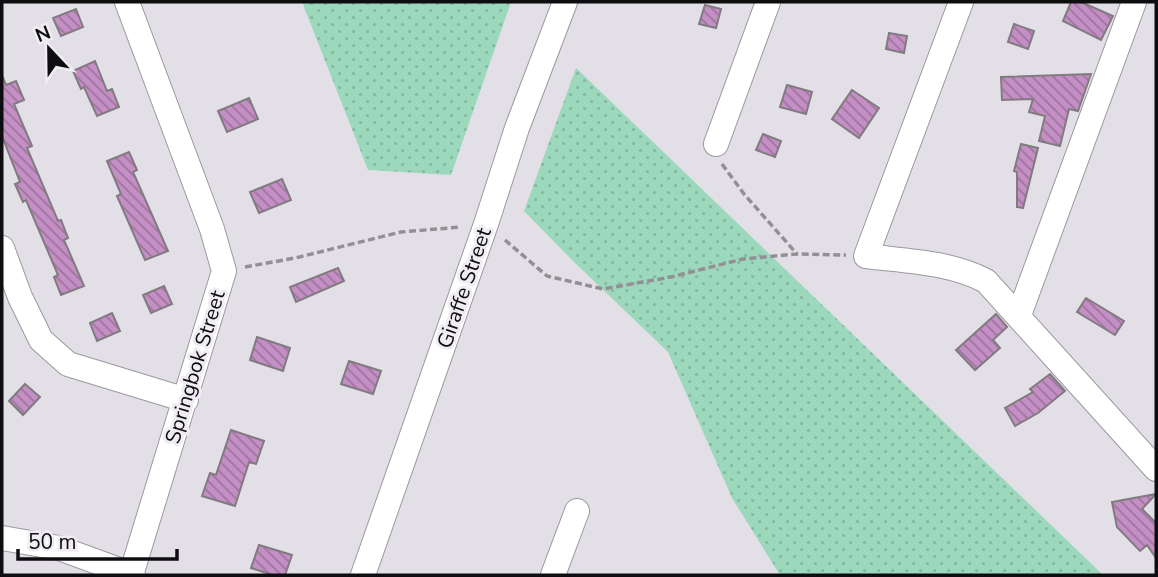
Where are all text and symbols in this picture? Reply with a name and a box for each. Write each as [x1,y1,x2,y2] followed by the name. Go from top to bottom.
[14,14,84,84] north arrow
[32,19,54,49] text: N
[430,223,498,352] street label: Giraffe Street
[158,286,232,447] street label: Springbok Street
[18,518,177,562] scale bar
[28,528,77,556] text: 50 m

